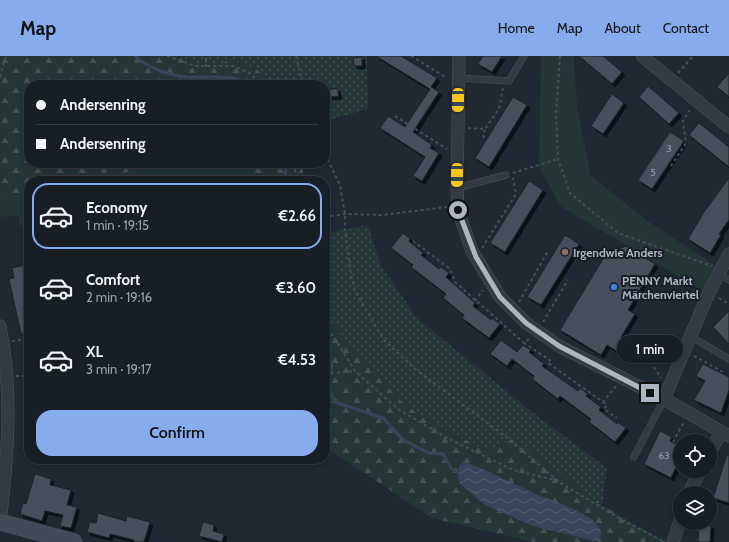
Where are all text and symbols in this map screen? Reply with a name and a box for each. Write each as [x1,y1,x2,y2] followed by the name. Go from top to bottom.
[20,17,56,40] text: Map
[498,19,535,37] text: Home
[557,19,582,37] text: Map
[604,19,641,37] text: About
[663,19,709,37] text: Contact
[452,88,464,112] car
[60,96,146,114] text: Andersenring
[60,135,146,153] text: Andersenring
[666,142,672,155] house number: 3
[451,163,463,187] car
[650,166,656,179] house number: 5
[38,198,74,234] icon: car
[86,199,147,217] text: Economy
[449,201,467,219] route start
[278,207,316,225] text: €2.66
[86,217,149,233] text: 1 min · 19:15
[573,245,662,260] place label: Irgendwie Anders
[560,247,570,257] marker: Irgendwie Anders
[38,270,74,306] icon: car
[86,271,140,289] text: Comfort
[622,273,699,302] place label: PENNY Markt Märchenviertel
[276,279,316,297] text: €3.60
[609,282,619,292] marker: PENNY Markt Märchenviertel
[86,289,152,305] text: 2 min · 19:16
[617,335,683,363] callout: 1 min
[635,341,665,357] text: 1 min
[38,342,74,378] icon: car
[86,343,103,361] text: XL
[278,351,316,369] text: €4.53
[86,361,151,377] text: 3 min · 19:17
[641,384,659,402] route end
[36,410,318,456] button: Confirm
[673,434,717,530] map controls
[673,434,717,478] button: locate
[658,449,670,462] house number: 63
[673,486,717,530] button: layers

